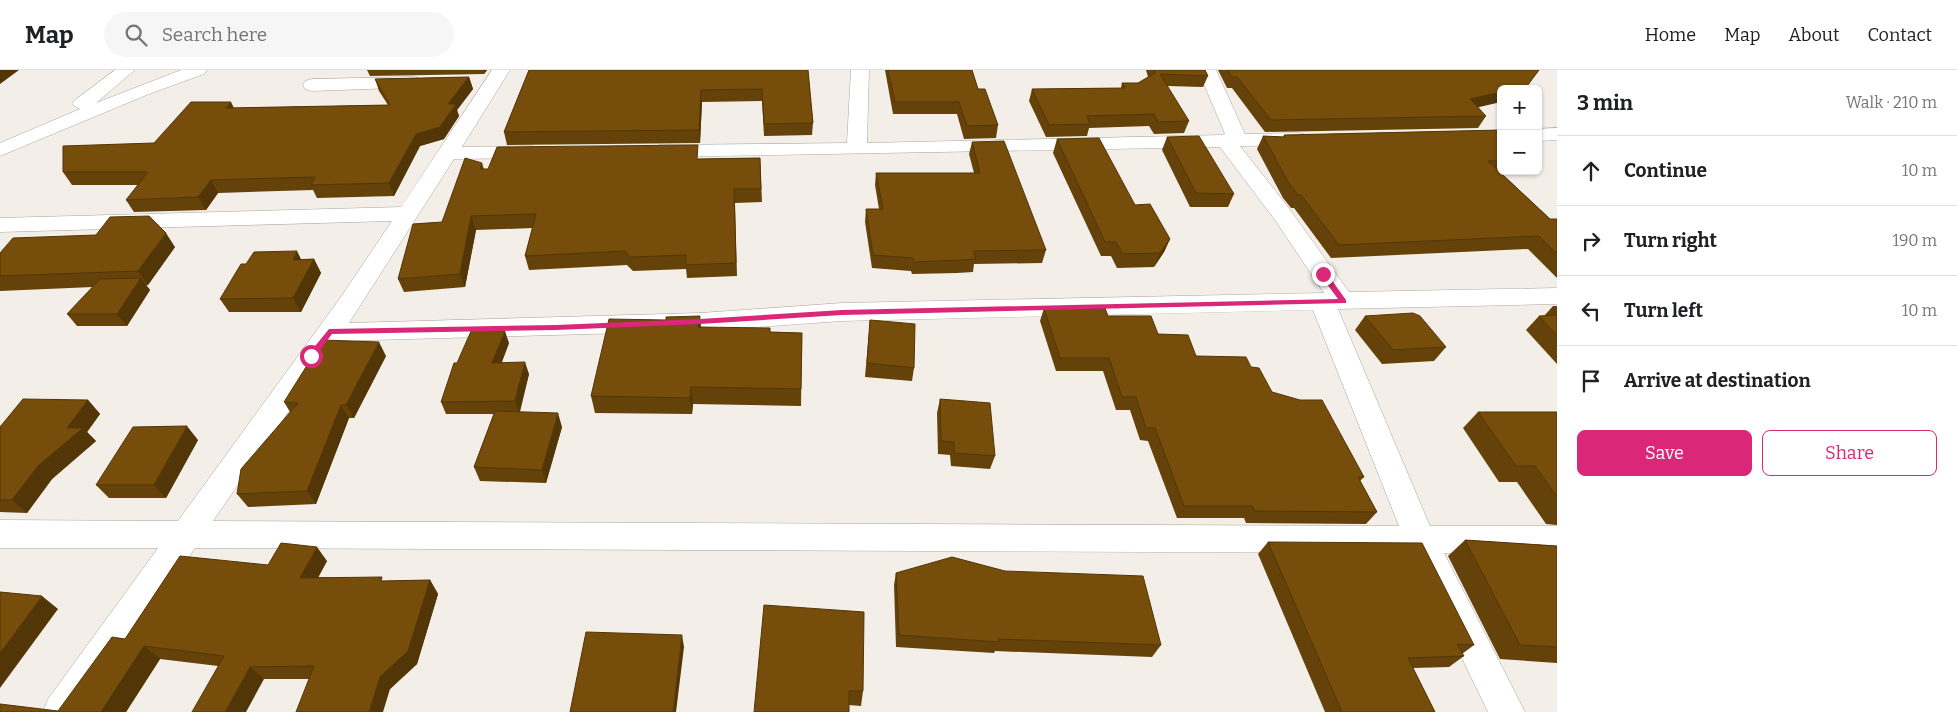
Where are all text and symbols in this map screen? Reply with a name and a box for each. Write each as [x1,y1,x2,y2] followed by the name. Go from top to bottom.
[104,12,454,57] search box
[25,21,74,49] text: Map
[122,21,150,49] icon: search
[162,23,267,46] text: Search here
[1645,24,1696,46] text: Home
[1724,24,1760,46] text: Map
[1788,24,1839,46] text: About
[1867,24,1932,46] text: Contact
[1497,85,1542,175] map controls
[1497,85,1542,130] button: +
[1577,90,1633,116] text: 3 min
[1846,93,1937,112] text: Walk · 210 m
[1497,130,1542,175] button: −
[1577,157,1605,185] icon: ahead
[1624,159,1707,182] text: Continue
[1902,161,1937,180] text: 10 m
[1577,227,1605,255] icon: right
[1624,229,1717,252] text: Turn right
[1892,231,1937,250] text: 190 m
[1312,263,1335,286] route end
[1577,297,1605,325] icon: left
[1624,299,1703,322] text: Turn left
[1902,301,1937,320] text: 10 m
[300,345,323,368] route start
[1577,367,1605,395] icon: arrive
[1624,369,1811,392] text: Arrive at destination
[1577,430,1752,476] button: Save
[1762,430,1937,476] button: Share

